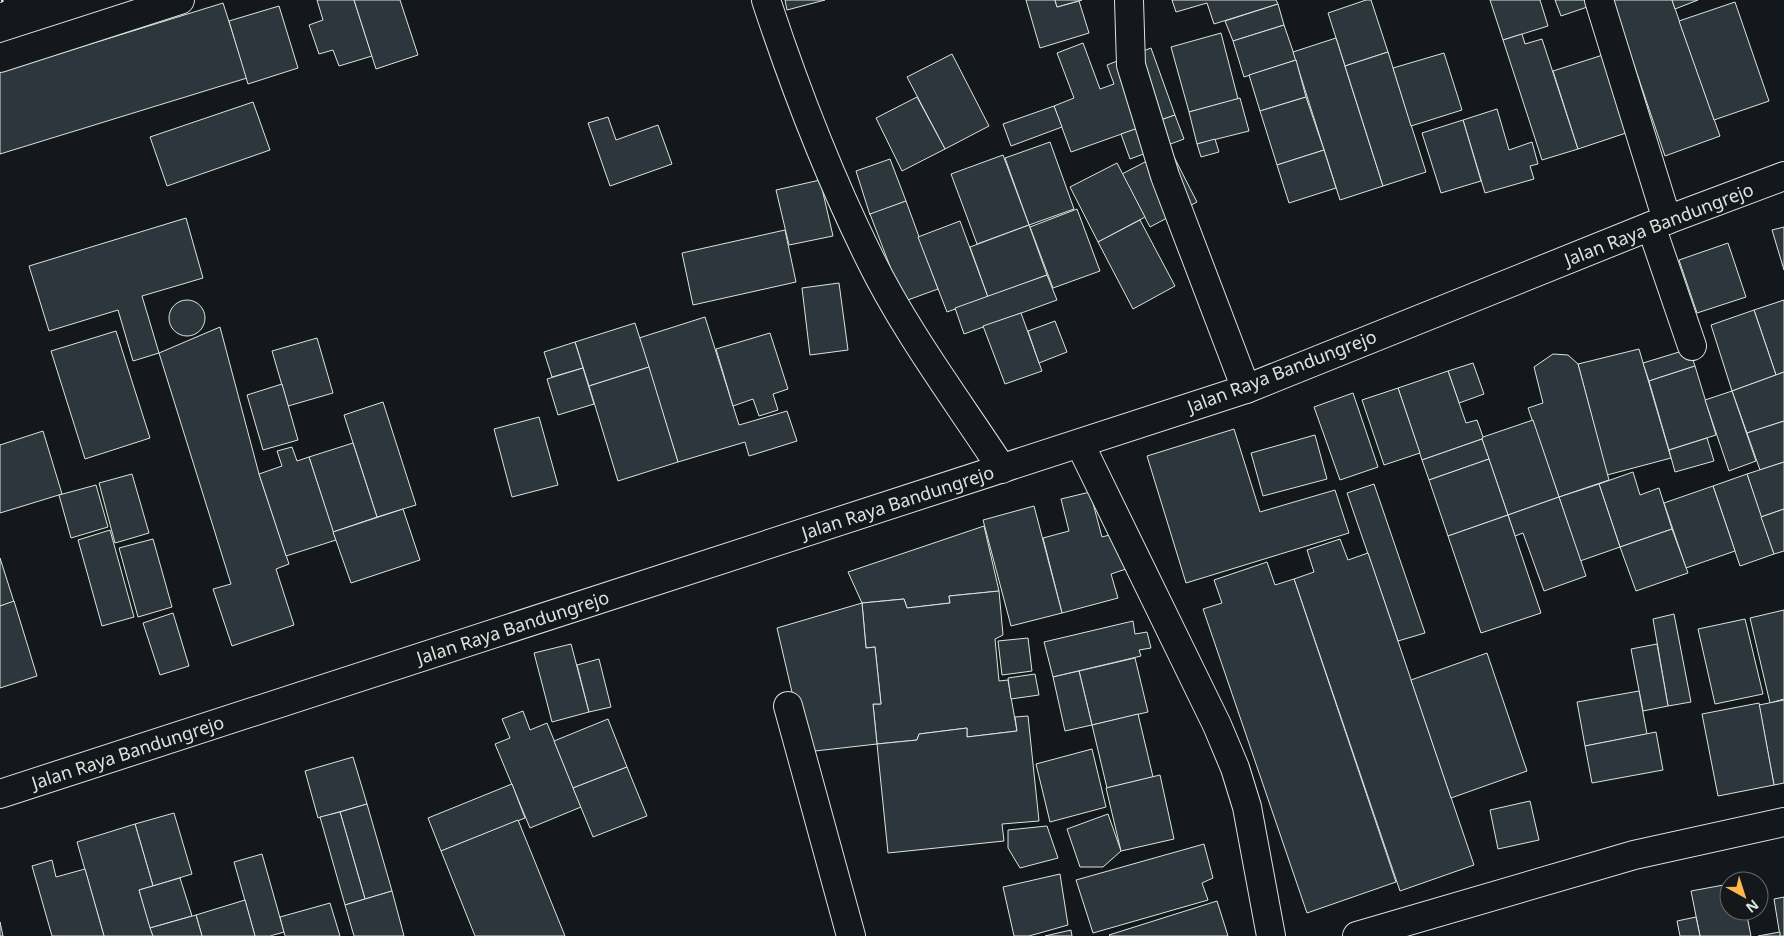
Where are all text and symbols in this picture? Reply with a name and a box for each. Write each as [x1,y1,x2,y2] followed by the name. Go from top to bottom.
[1559,177,1757,272] street label: Jalan Raya Bandungrejo
[1182,324,1380,419] street label: Jalan Raya Bandungrejo
[797,460,997,545] street label: Jalan Raya Bandungrejo
[412,585,612,670] street label: Jalan Raya Bandungrejo
[27,710,227,795] street label: Jalan Raya Bandungrejo
[1719,871,1769,921] north arrow
[1742,896,1763,917] text: N

